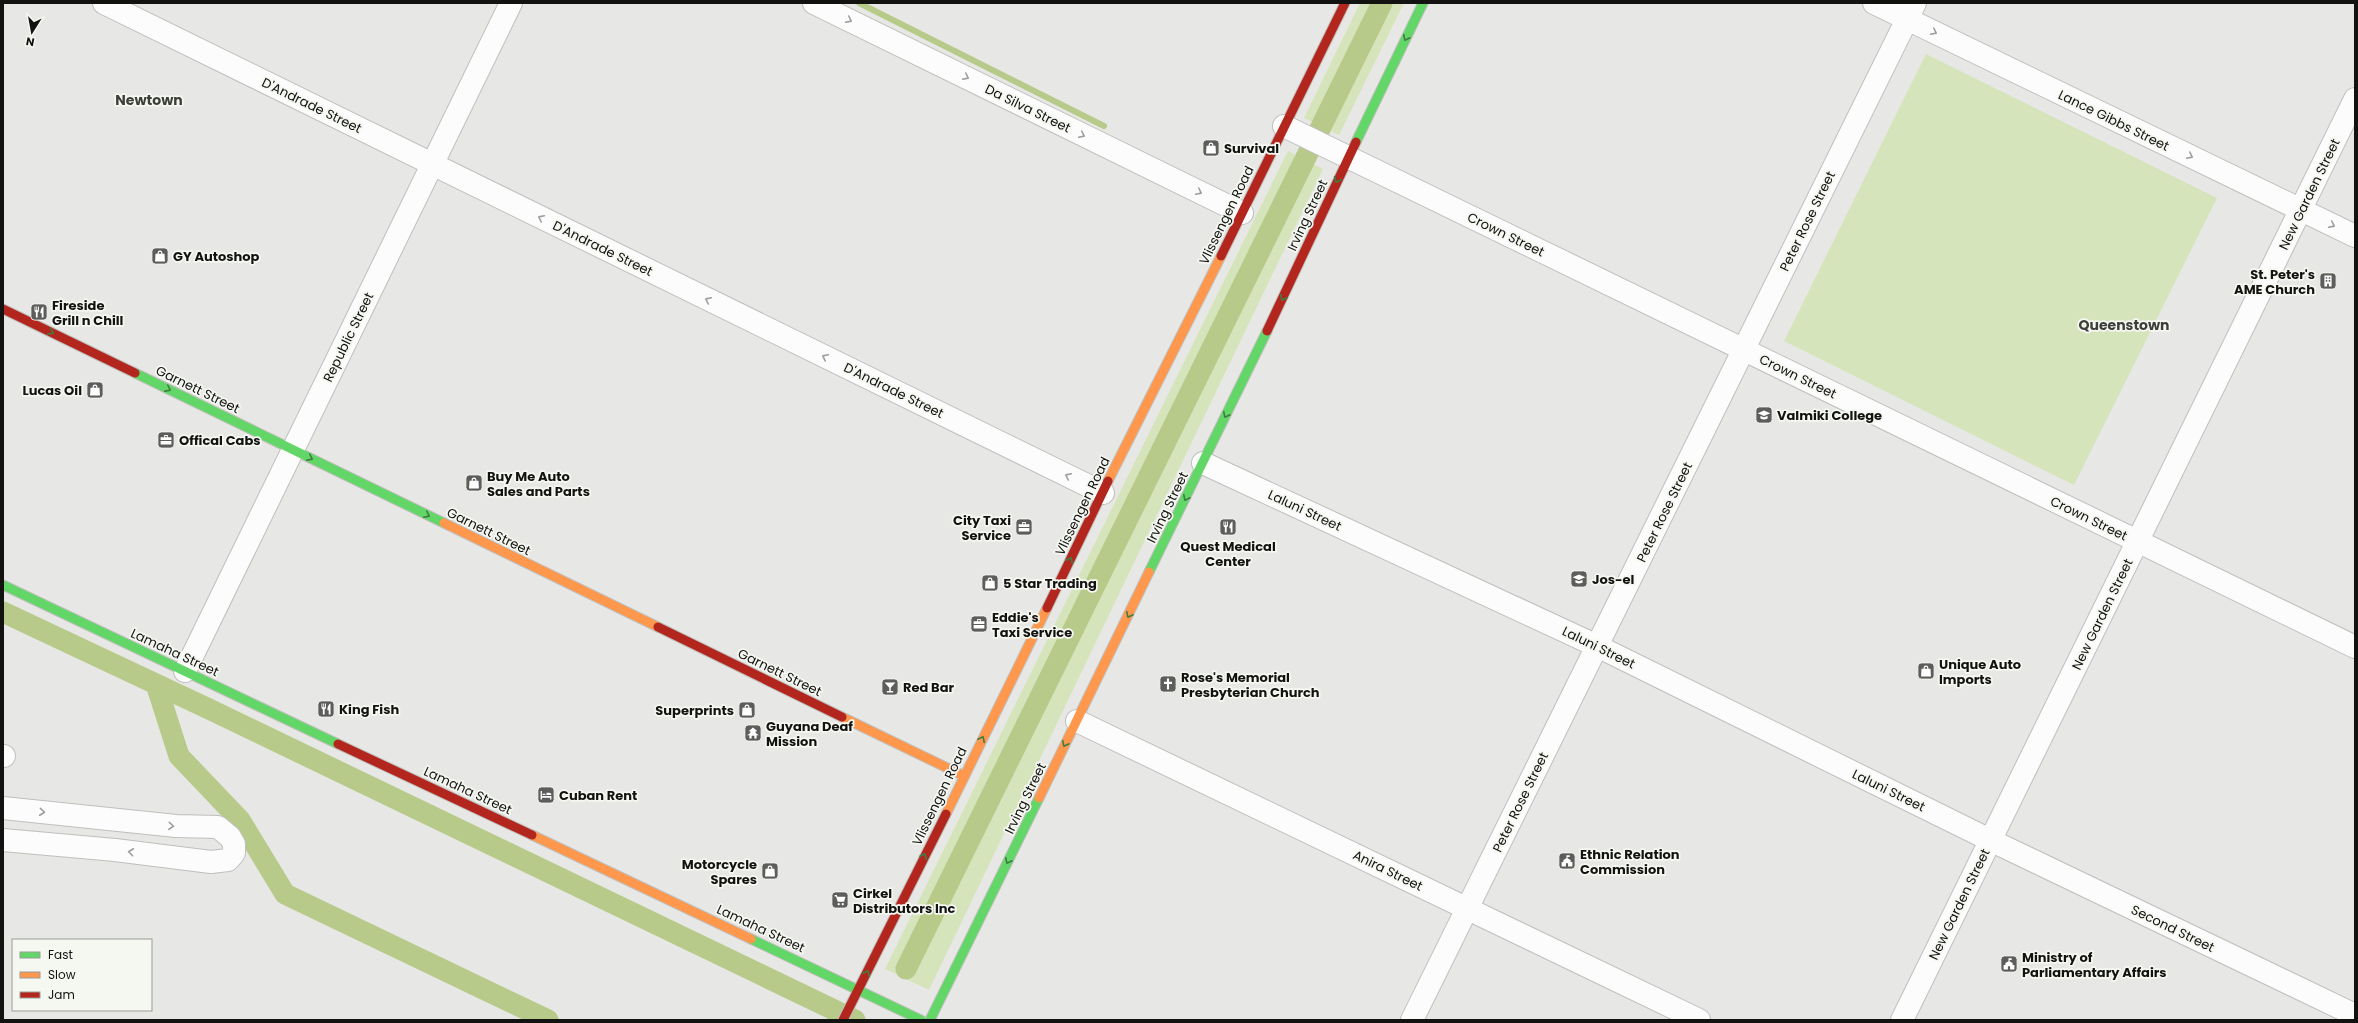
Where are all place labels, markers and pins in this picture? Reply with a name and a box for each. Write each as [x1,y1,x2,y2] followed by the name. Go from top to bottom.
[1201,138,1221,158] shop icon: Survival
[1224,139,1279,158] place label: Survival
[150,246,170,266] shop icon: GY Autoshop
[173,247,260,266] place label: GY Autoshop
[2234,265,2315,299] place label: St. Peter's AME Church
[2318,271,2338,291] building icon: St. Peter's AME Church
[52,296,124,330] place label: Fireside Grill n Chill
[29,302,49,322] restaurant icon: Fireside Grill n Chill
[85,380,105,400] shop icon: Lucas Oil
[22,381,82,400] place label: Lucas Oil
[1754,405,1774,425] school or university icon: Valmiki College
[1777,406,1882,425] place label: Valmiki College
[156,430,176,450] office icon: Offical Cabs
[179,431,261,450] place label: Offical Cabs
[487,467,590,501] place label: Buy Me Auto Sales and Parts
[464,473,484,493] shop icon: Buy Me Auto Sales and Parts
[953,511,1011,545] place label: City Taxi Service
[1014,517,1034,537] office icon: City Taxi Service
[1218,517,1238,537] restaurant icon: Quest Medical Center
[1180,537,1276,571] place label: Quest Medical Center
[1569,569,1589,589] school or university icon: Jos-el
[1592,570,1635,589] place label: Jos-el
[980,573,1000,593] shop icon: 5 Star Trading
[1003,574,1097,593] place label: 5 Star Trading
[992,608,1072,642] place label: Eddie's Taxi Service
[969,614,989,634] office icon: Eddie's Taxi Service
[1939,655,2021,689] place label: Unique Auto Imports
[1916,661,1936,681] shop icon: Unique Auto Imports
[1181,668,1320,702] place label: Rose's Memorial Presbyterian Church
[1158,674,1178,694] church icon: Rose's Memorial Presbyterian Church
[880,677,900,697] bar icon: Red Bar
[903,678,954,697] place label: Red Bar
[316,699,336,719] restaurant icon: King Fish
[339,700,399,719] place label: King Fish
[737,700,757,720] shop icon: Superprints
[655,701,734,720] place label: Superprints
[766,717,853,751] place label: Guyana Deaf Mission
[743,723,763,743] temple icon: Guyana Deaf Mission
[536,785,556,805] hotel icon: Cuban Rent
[559,786,637,805] place label: Cuban Rent
[1580,845,1680,879] place label: Ethnic Relation Commission
[1557,851,1577,871] public building icon: Ethnic Relation Commission
[682,855,757,889] place label: Motorcycle Spares
[760,861,780,881] shop icon: Motorcycle Spares
[853,884,956,918] place label: Cirkel Distributors Inc
[830,890,850,910] supermarket icon: Cirkel Distributors Inc
[2022,948,2167,982] place label: Ministry of Parliamentary Affairs
[1999,954,2019,974] public building icon: Ministry of Parliamentary Affairs

